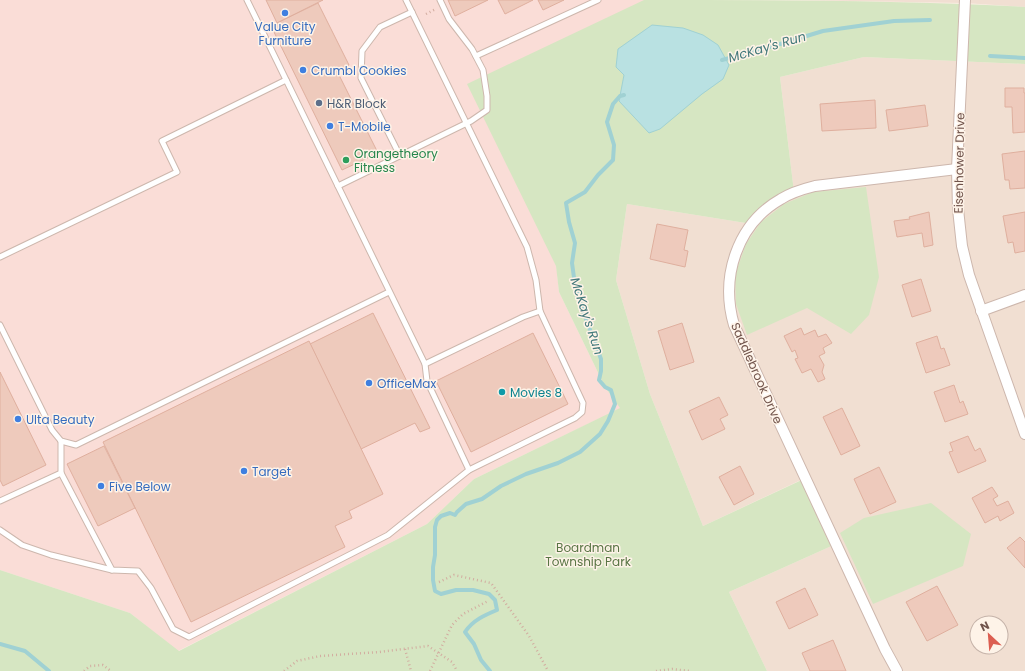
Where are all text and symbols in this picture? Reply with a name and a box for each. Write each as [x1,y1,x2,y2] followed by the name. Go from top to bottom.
[280,8,290,18] marker: Value City Furniture
[255,18,316,49] place label: Value City Furniture
[726,27,808,67] water label: McKay's Run
[311,62,407,79] place label: Crumbl Cookies
[298,65,308,75] marker: Crumbl Cookies
[327,95,387,112] place label: H&R Block
[314,98,324,108] marker: H&R Block
[950,112,968,214] street label: Eisenhower Drive
[338,118,391,135] place label: T-Mobile
[325,121,335,131] marker: T-Mobile
[354,145,438,176] place label: Orangetheory Fitness
[341,155,351,165] marker: Orangetheory Fitness
[566,275,608,357] water label: McKay's Run
[727,320,787,426] street label: Saddlebrook Drive
[377,375,436,392] place label: OfficeMax
[364,378,374,388] marker: OfficeMax
[510,384,562,401] place label: Movies 8
[497,387,507,397] marker: Movies 8
[26,411,95,428] place label: Ulta Beauty
[13,414,23,424] marker: Ulta Beauty
[252,463,291,480] place label: Target
[239,466,249,476] marker: Target
[109,478,171,495] place label: Five Below
[96,481,106,491] marker: Five Below
[545,539,632,570] park label: Boardman Township Park
[969,615,1009,655] north arrow
[977,617,992,635] text: N

